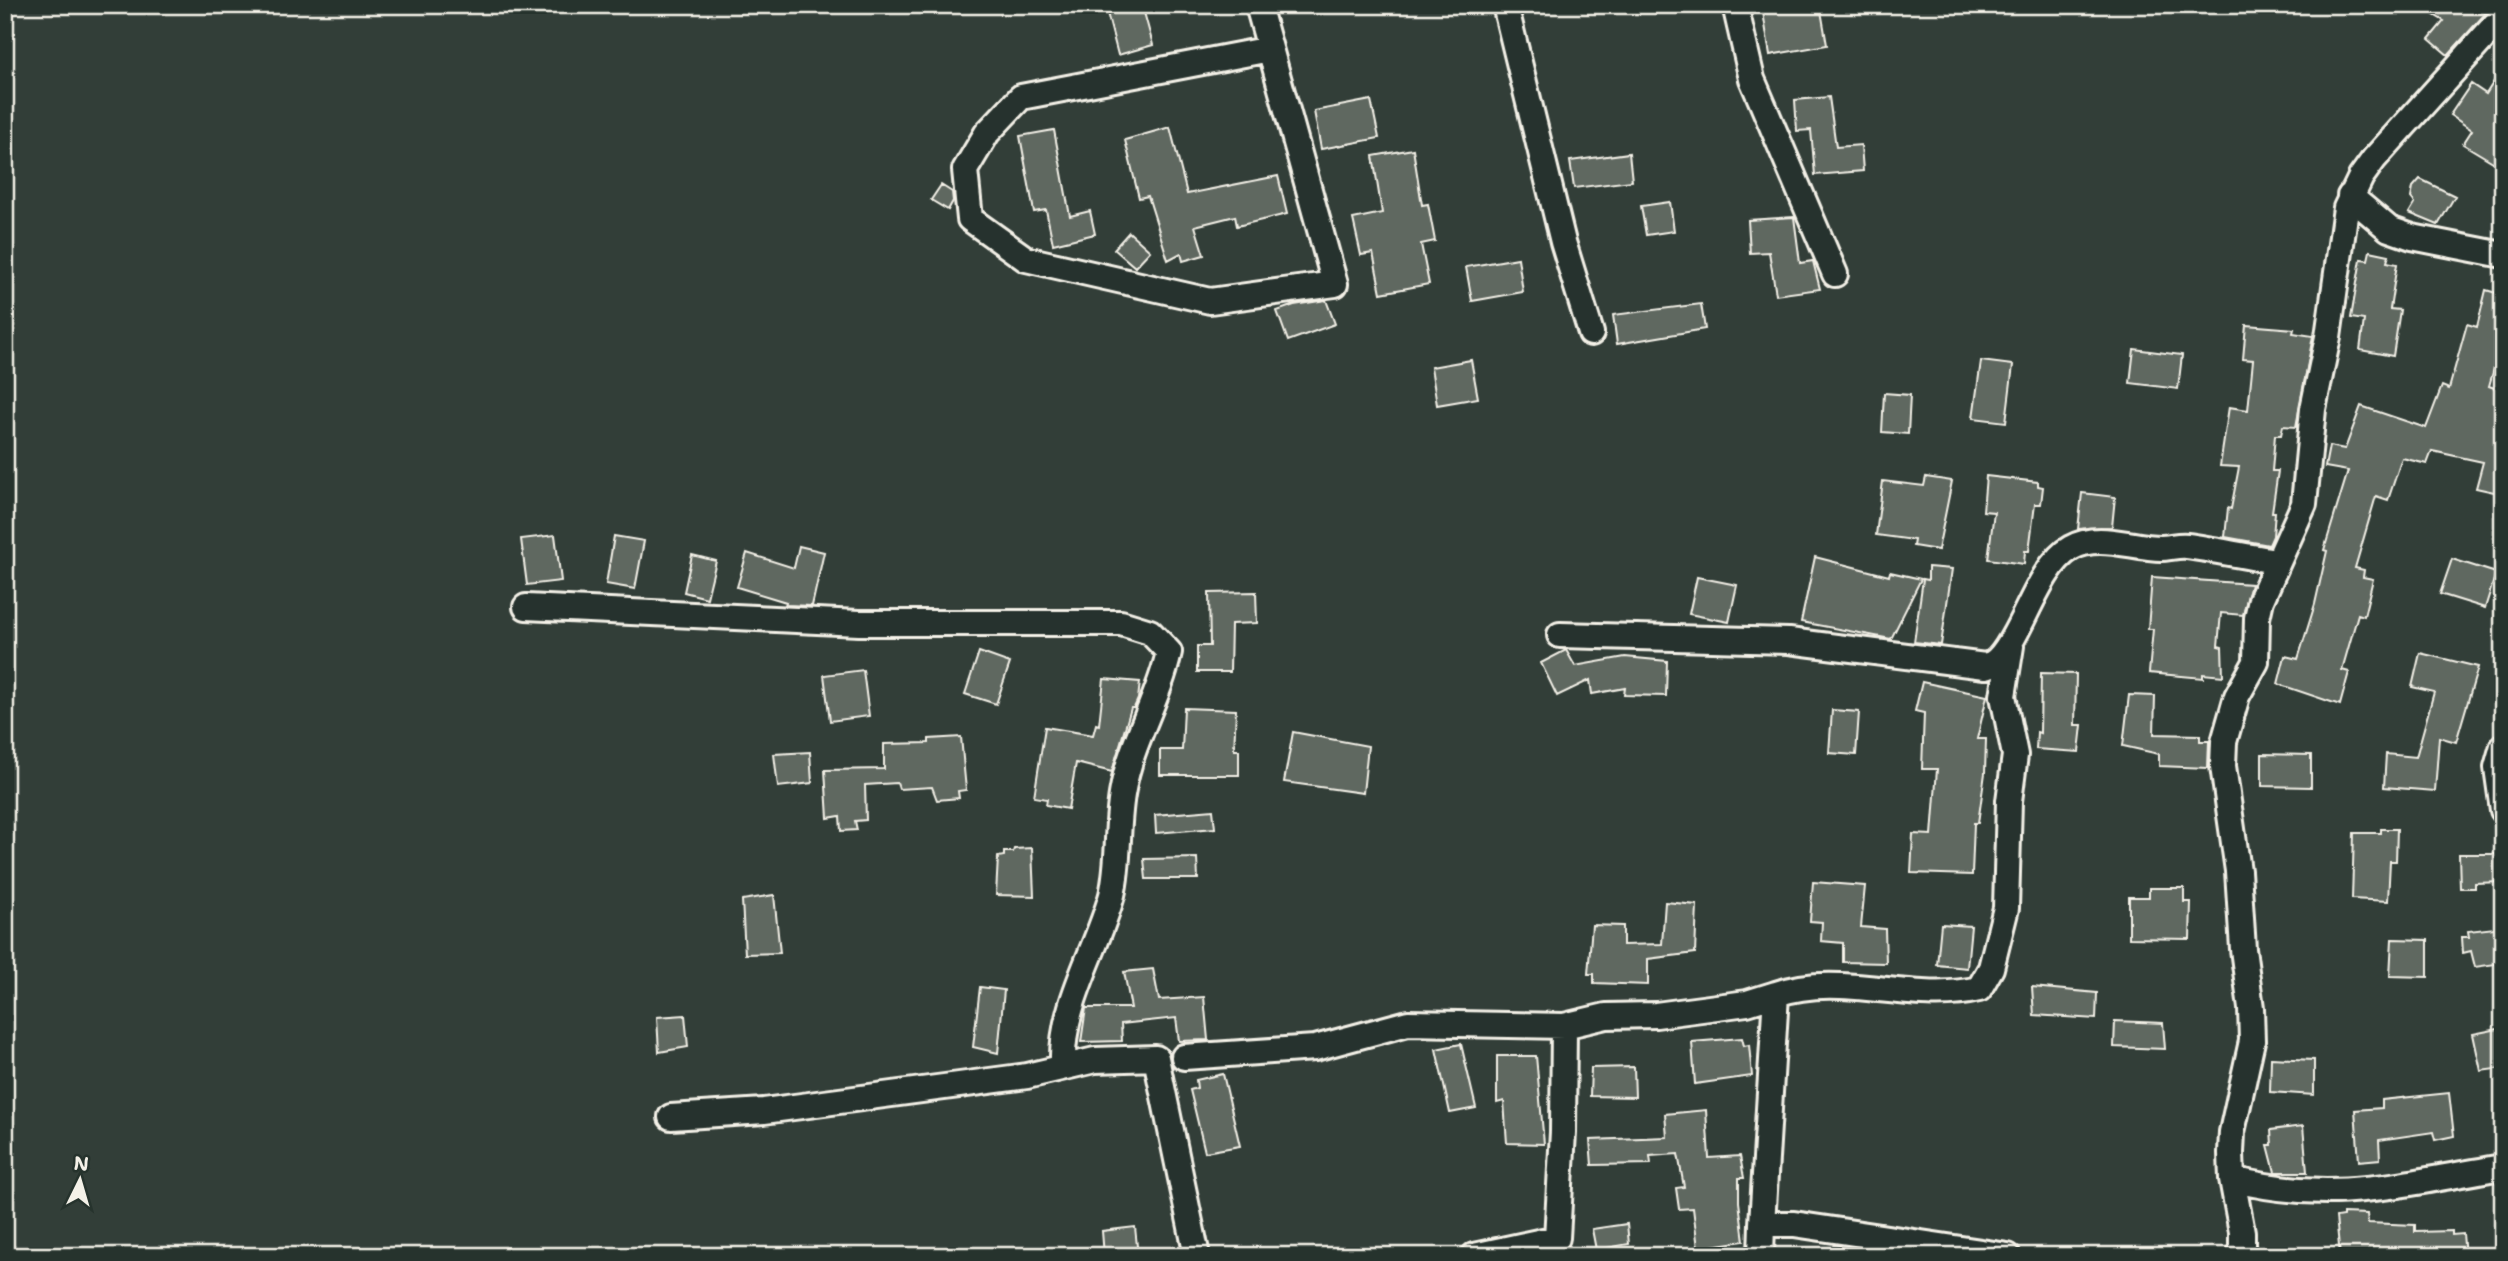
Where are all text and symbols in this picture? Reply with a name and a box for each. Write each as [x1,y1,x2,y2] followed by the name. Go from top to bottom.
[46,1146,116,1216] north arrow
[73,1150,90,1177] text: N

